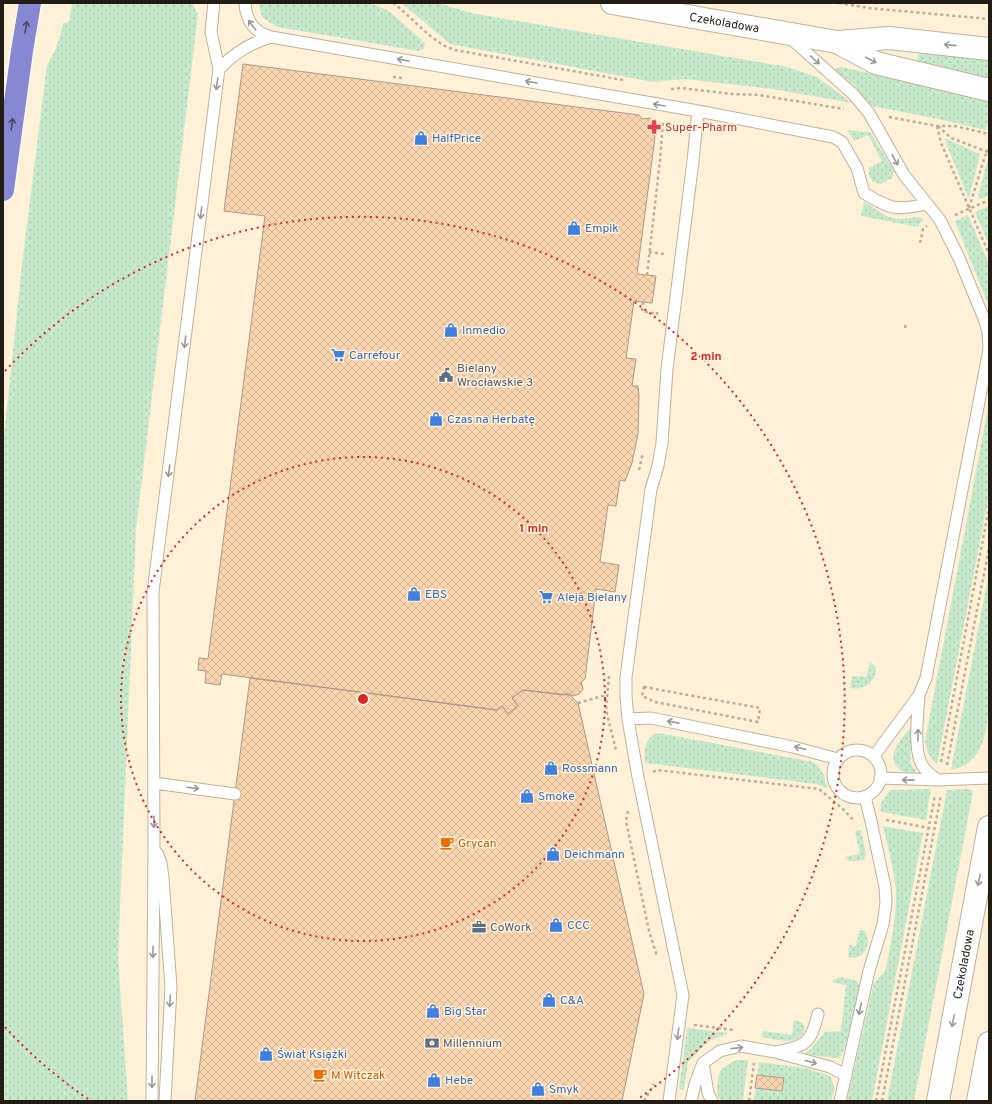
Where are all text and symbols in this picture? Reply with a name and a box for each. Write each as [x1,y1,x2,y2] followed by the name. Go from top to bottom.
[688,10,760,37] street label: Czekoladowa
[248,19,257,30] one-way arrow
[22,21,30,34] one-way arrow
[944,41,957,48] one-way arrow
[397,56,410,64] one-way arrow
[809,56,820,65] one-way arrow
[865,57,877,65] one-way arrow
[213,77,221,90] one-way arrow
[525,78,538,86] one-way arrow
[653,101,666,109] one-way arrow
[8,118,16,131] one-way arrow
[646,119,662,135] pharmacy icon: Super-Pharm
[665,120,737,136] place label: Super-Pharm
[413,130,429,146] shop icon: HalfPrice
[432,131,481,147] place label: HalfPrice
[892,153,900,165] one-way arrow
[197,206,205,219] one-way arrow
[566,220,582,236] shop icon: Empik
[585,221,619,237] place label: Empik
[443,322,459,338] shop icon: Inmedio
[462,323,506,339] place label: Inmedio
[181,335,189,348] one-way arrow
[330,347,346,363] supermarket icon: Carrefour
[349,348,401,364] place label: Carrefour
[690,349,722,365] text: 2 min
[457,361,533,391] place label: Bielany Wrocławskie 3
[438,367,454,383] public building icon: Bielany Wrocławskie 3
[428,411,444,427] shop icon: Czas na Herbatę
[447,412,535,428] place label: Czas na Herbatę
[165,464,172,477] one-way arrow
[520,521,548,537] text: 1 min
[406,586,422,602] shop icon: EBS
[425,587,447,603] place label: EBS
[538,589,554,605] supermarket icon: Aleja Bielany
[557,590,627,606] place label: Aleja Bielany
[356,692,370,706] centre of rings
[667,718,680,726] one-way arrow
[914,729,921,742] one-way arrow
[794,744,807,752] one-way arrow
[543,760,559,776] shop icon: Rossmann
[562,761,618,777] place label: Rossmann
[902,776,915,784] one-way arrow
[186,784,199,792] one-way arrow
[519,788,535,804] shop icon: Smoke
[538,789,575,805] place label: Smoke
[150,815,158,828] one-way arrow
[439,835,455,851] cafe icon: Grycan
[458,836,496,852] place label: Grycan
[545,846,561,862] shop icon: Deichmann
[564,847,625,863] place label: Deichmann
[975,873,983,886] one-way arrow
[548,917,564,933] shop icon: CCC
[567,918,590,934] place label: CCC
[471,919,487,935] office icon: CoWork
[490,920,532,936] place label: CoWork
[950,928,979,1001] street label: Czekoladowa
[149,945,157,958] one-way arrow
[541,992,557,1008] shop icon: C&A
[560,993,584,1009] place label: C&A
[166,994,174,1007] one-way arrow
[856,1002,864,1015] one-way arrow
[425,1003,441,1019] shop icon: Big Star
[444,1004,487,1020] place label: Big Star
[948,1014,956,1027] one-way arrow
[674,1027,682,1040] one-way arrow
[424,1035,440,1051] bank icon: Millennium
[443,1036,502,1052] place label: Millennium
[730,1044,743,1052] one-way arrow
[258,1046,274,1062] shop icon: Świat Książki
[277,1047,347,1063] place label: Świat Książki
[804,1058,817,1066] one-way arrow
[312,1067,328,1083] cafe icon: M Witczak
[331,1068,385,1084] place label: M Witczak
[426,1072,442,1088] shop icon: Hebe
[445,1073,473,1089] place label: Hebe
[148,1075,156,1088] one-way arrow
[530,1081,546,1097] shop icon: Smyk
[549,1082,579,1098] place label: Smyk

